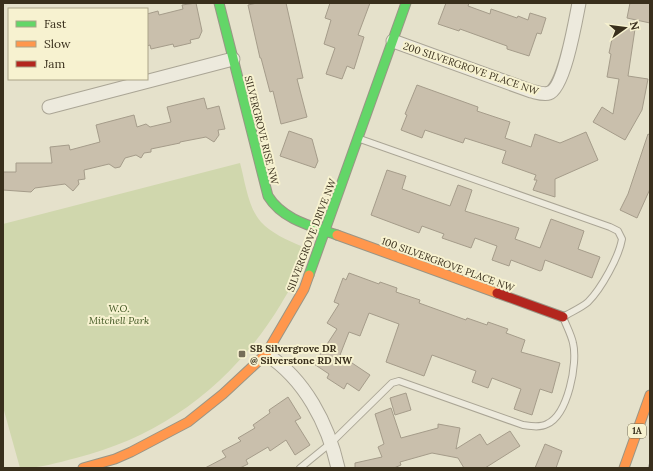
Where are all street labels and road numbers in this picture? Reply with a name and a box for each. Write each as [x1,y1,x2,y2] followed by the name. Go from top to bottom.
[401,39,541,98] street label: 200 SILVERGROVE PLACE NW
[242,74,282,187] street label: SILVERGROVE RISE NW
[284,176,339,294] street label: SILVERGROVE DRIVE NW
[380,234,517,295] street label: 100 SILVERGROVE PLACE NW
[628,424,646,438] road number: 1A

